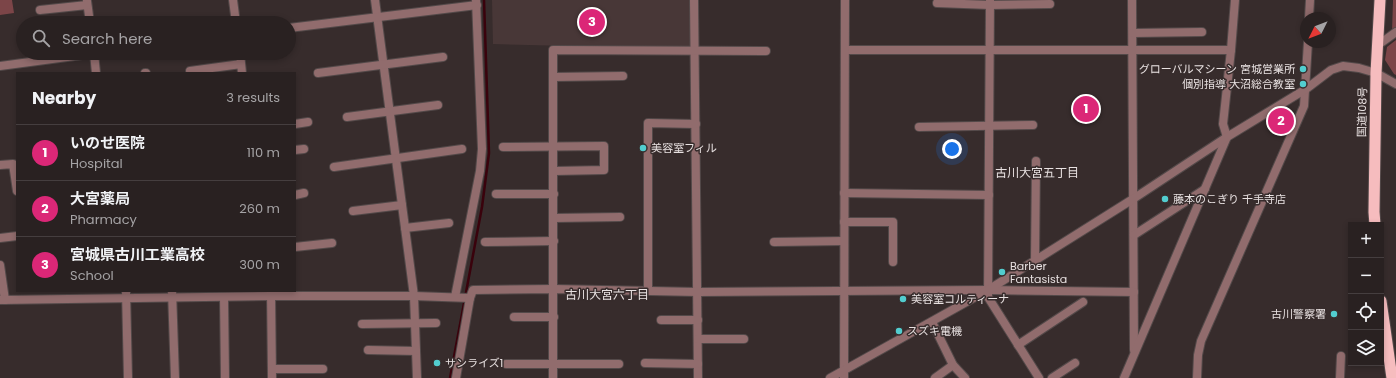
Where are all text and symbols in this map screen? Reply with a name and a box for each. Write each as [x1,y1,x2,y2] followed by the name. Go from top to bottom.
[579,7,605,37] pin: 3
[1300,12,1336,48] north arrow
[16,16,296,60] search box
[30,27,52,49] icon: search
[62,28,152,49] text: Search here
[1139,61,1296,77] place label: グローバルマシーン 宮城営業所
[1298,64,1308,74] marker: グローバルマシーン 宮城営業所
[1182,76,1295,92] place label: 個別指導 大沼総合教室
[1298,79,1308,89] marker: 個別指導 大沼総合教室
[32,86,96,110] text: Nearby
[1354,87,1370,137] street label: 国道108号
[226,88,280,107] text: 3 results
[1073,94,1099,124] pin: 1
[1268,106,1294,136] pin: 2
[70,132,145,153] text: いのせ医院
[942,139,962,159] your location
[651,140,717,156] place label: 美容室フィル
[43,143,47,162] text: 1
[247,143,280,162] text: 110 m
[638,143,648,153] marker: 美容室フィル
[70,154,123,173] text: Hospital
[995,164,1079,181] district label: 古川大宮五丁目
[70,188,130,209] text: 大宮薬局
[1173,191,1286,207] place label: 藤本のこぎり 千手寺店
[1160,194,1170,204] marker: 藤本のこぎり 千手寺店
[41,199,49,218] text: 2
[239,199,280,218] text: 260 m
[70,210,137,229] text: Pharmacy
[1348,222,1384,366] map controls
[1348,222,1384,258] button: +
[70,244,205,265] text: 宮城県古川工業高校
[41,255,49,274] text: 3
[239,255,280,274] text: 300 m
[1010,258,1067,287] place label: Barber Fantasista
[1348,258,1384,294] button: −
[70,266,114,285] text: School
[997,267,1007,277] marker: Barber Fantasista
[565,286,649,303] district label: 古川大宮六丁目
[911,291,1009,307] place label: 美容室コルティーナ
[898,294,908,304] marker: 美容室コルティーナ
[1348,294,1384,330] button: locate
[1271,306,1326,322] place label: 古川警察署
[1329,309,1339,319] marker: 古川警察署
[907,323,962,339] place label: スズキ電機
[894,326,904,336] marker: スズキ電機
[1348,330,1384,366] button: layers
[445,355,503,371] place label: サンライズ1
[432,358,442,368] marker: サンライズ1

